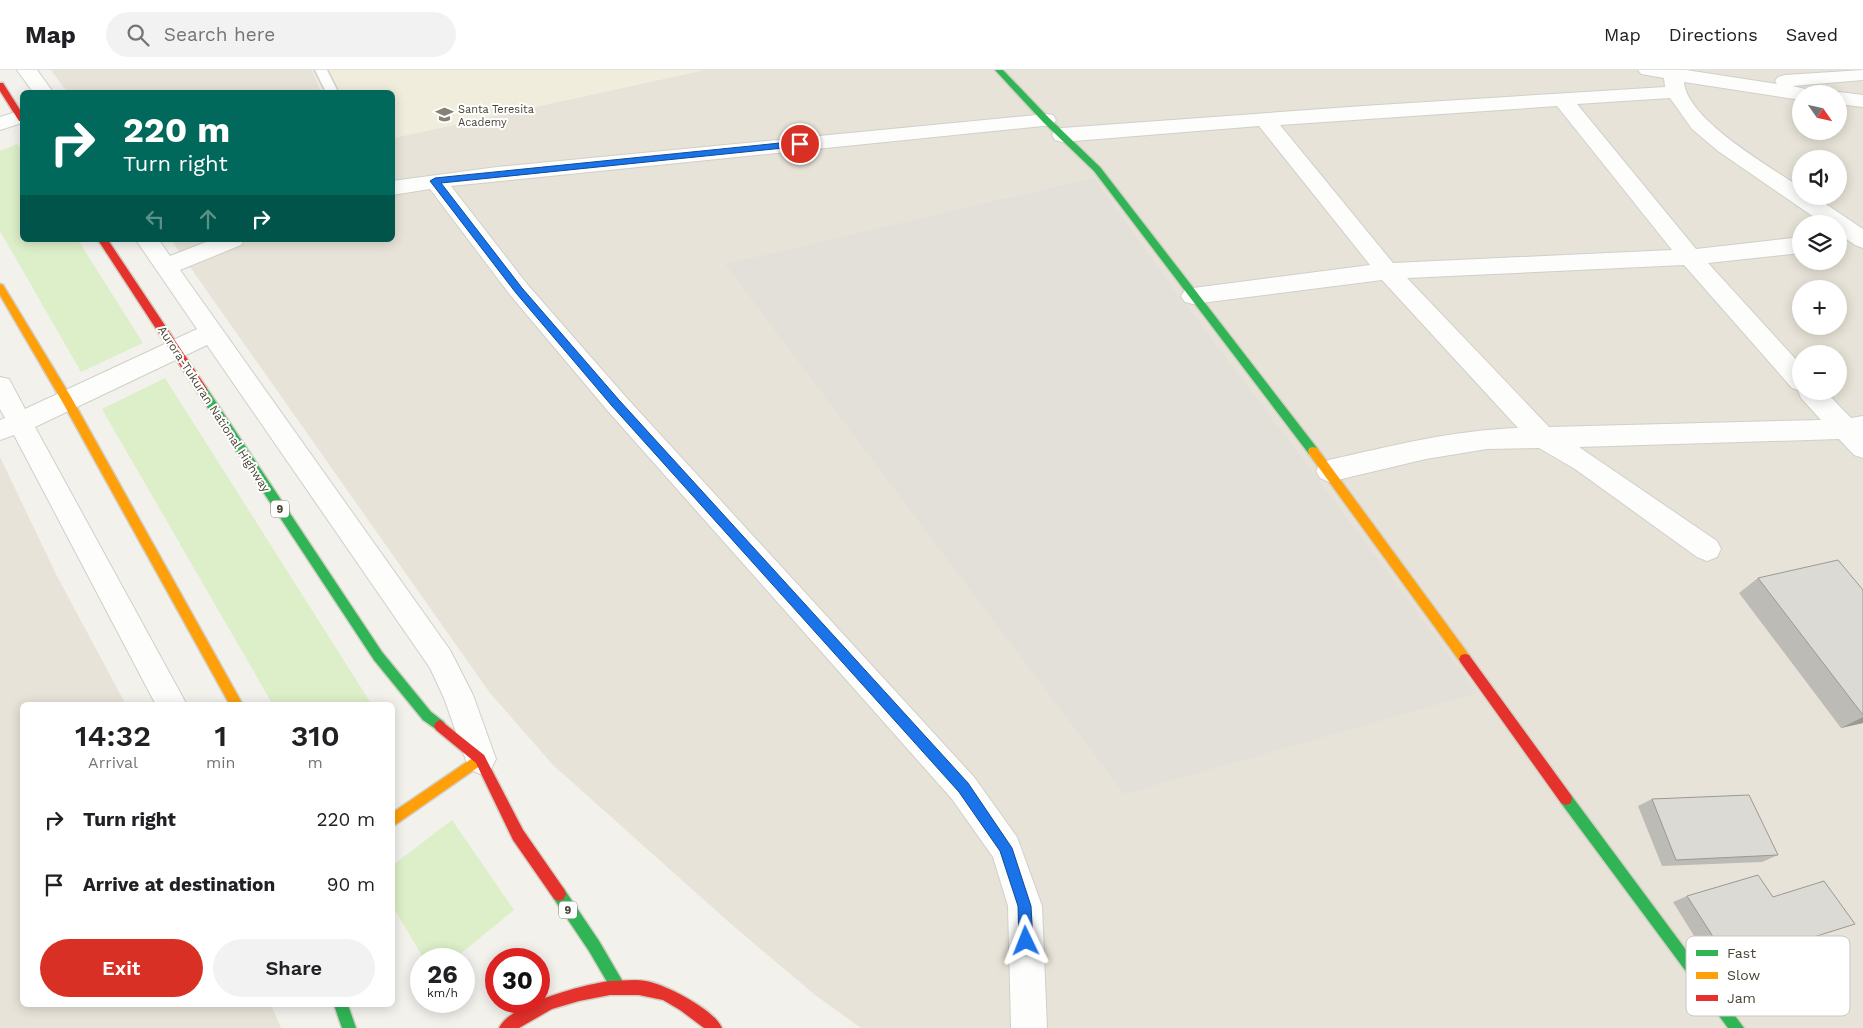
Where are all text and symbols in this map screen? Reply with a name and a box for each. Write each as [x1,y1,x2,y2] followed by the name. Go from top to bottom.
[106,12,456,57] search box
[25,21,76,49] text: Map
[124,21,152,49] icon: search
[164,23,275,46] text: Search here
[1604,24,1641,45] text: Map
[1669,24,1758,45] text: Directions
[1786,24,1838,45] text: Saved
[1792,85,1848,140] north arrow
[1792,85,1847,400] map controls
[458,103,534,129] place label: Santa Teresita Academy
[434,105,454,125] school or university icon: Santa Teresita Academy
[123,109,230,151] text: 220 m
[40,110,105,175] icon: right
[779,123,821,165] pin
[786,130,814,158] icon: arrive
[1792,150,1847,205] button: sound
[123,151,228,176] text: Turn right
[141,205,169,233] icon: left
[194,205,222,233] icon: ahead
[247,205,275,233] icon: right
[1792,215,1847,270] button: layers
[1792,280,1847,335] button: +
[155,323,273,495] street label: Aurora-Tukuran National Highway
[1792,345,1847,400] button: −
[271,500,289,518] road number: 9
[75,718,151,753] text: 14:32
[215,718,227,753] text: 1
[291,718,340,753] text: 310
[88,753,138,772] text: Arrival
[206,753,236,772] text: min
[308,753,323,772] text: m
[40,806,68,834] icon: right
[83,808,176,831] text: Turn right
[316,808,375,831] text: 220 m
[40,871,68,899] icon: arrive
[83,873,275,896] text: Arrive at destination
[327,873,375,896] text: 90 m
[559,902,577,918] road number: 9
[999,914,1051,966] position arrow
[1686,936,1850,1016] legend
[40,939,203,997] button: Exit
[213,939,375,997] button: Share
[1727,945,1756,961] text: Fast
[485,948,550,1013] speed limit sign: 30
[427,960,458,989] text: 26
[1727,967,1760,983] text: Slow
[427,986,458,1000] text: km/h
[1727,990,1756,1006] text: Jam

